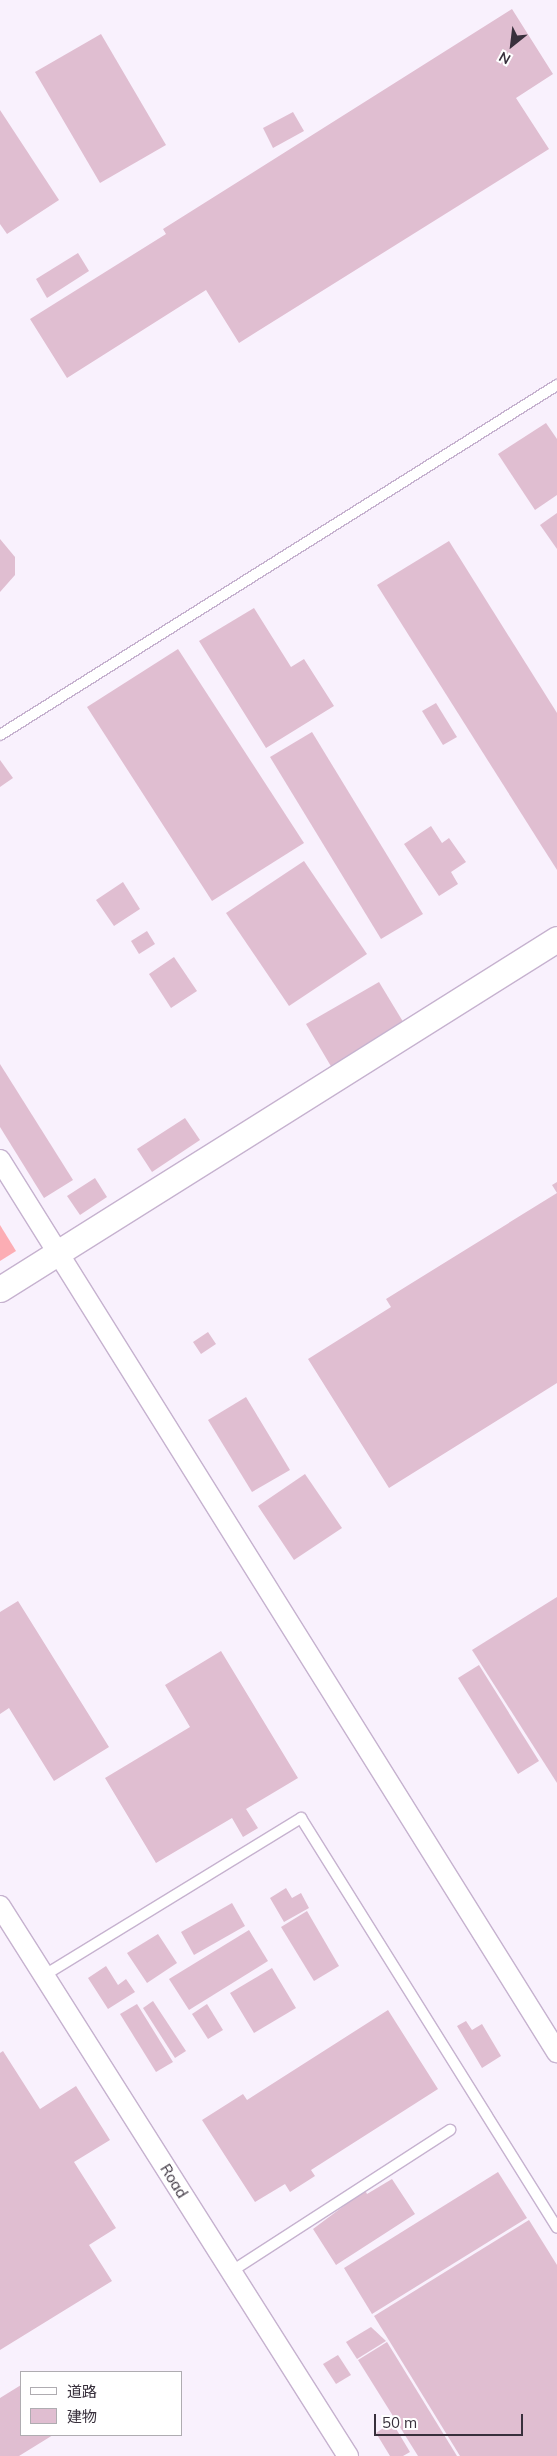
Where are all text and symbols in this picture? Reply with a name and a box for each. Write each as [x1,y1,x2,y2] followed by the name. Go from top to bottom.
[487,20,537,70] north arrow
[496,48,514,69] text: N
[157,2161,191,2201] street label: Road
[20,2371,182,2436] legend
[67,2382,97,2401] text: 道路
[377,2404,526,2436] scale bar
[67,2407,97,2426] text: 建物
[382,2413,417,2432] text: 50 m

